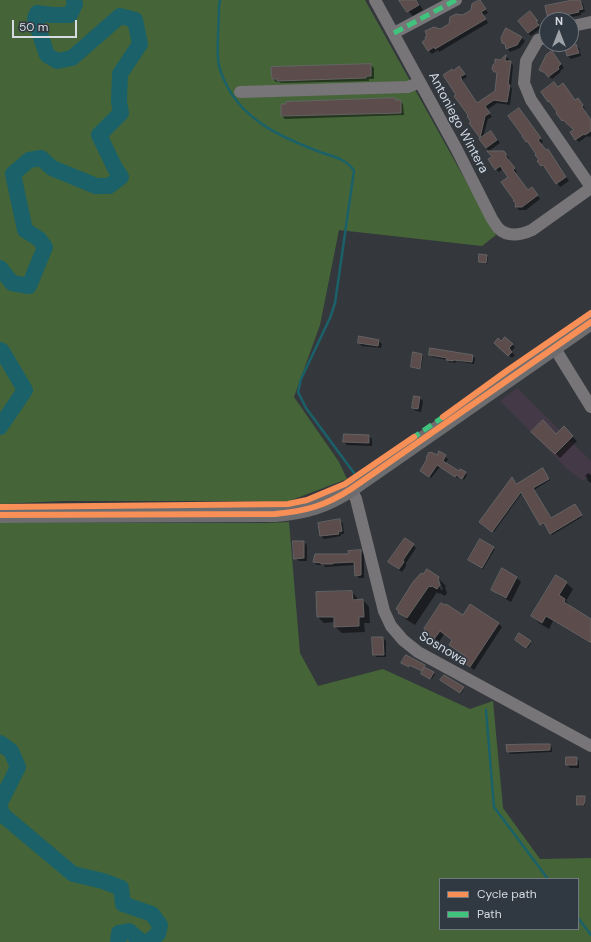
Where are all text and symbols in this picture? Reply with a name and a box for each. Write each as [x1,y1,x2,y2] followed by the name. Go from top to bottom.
[14,12,79,38] scale bar
[539,12,579,52] north arrow
[555,14,563,28] text: N
[19,19,48,35] text: 50 m
[425,70,491,176] street label: Antoniego Wintera
[416,629,470,669] street label: Sosnowa
[439,878,579,930] legend
[477,886,537,902] text: Cycle path
[477,906,502,922] text: Path

